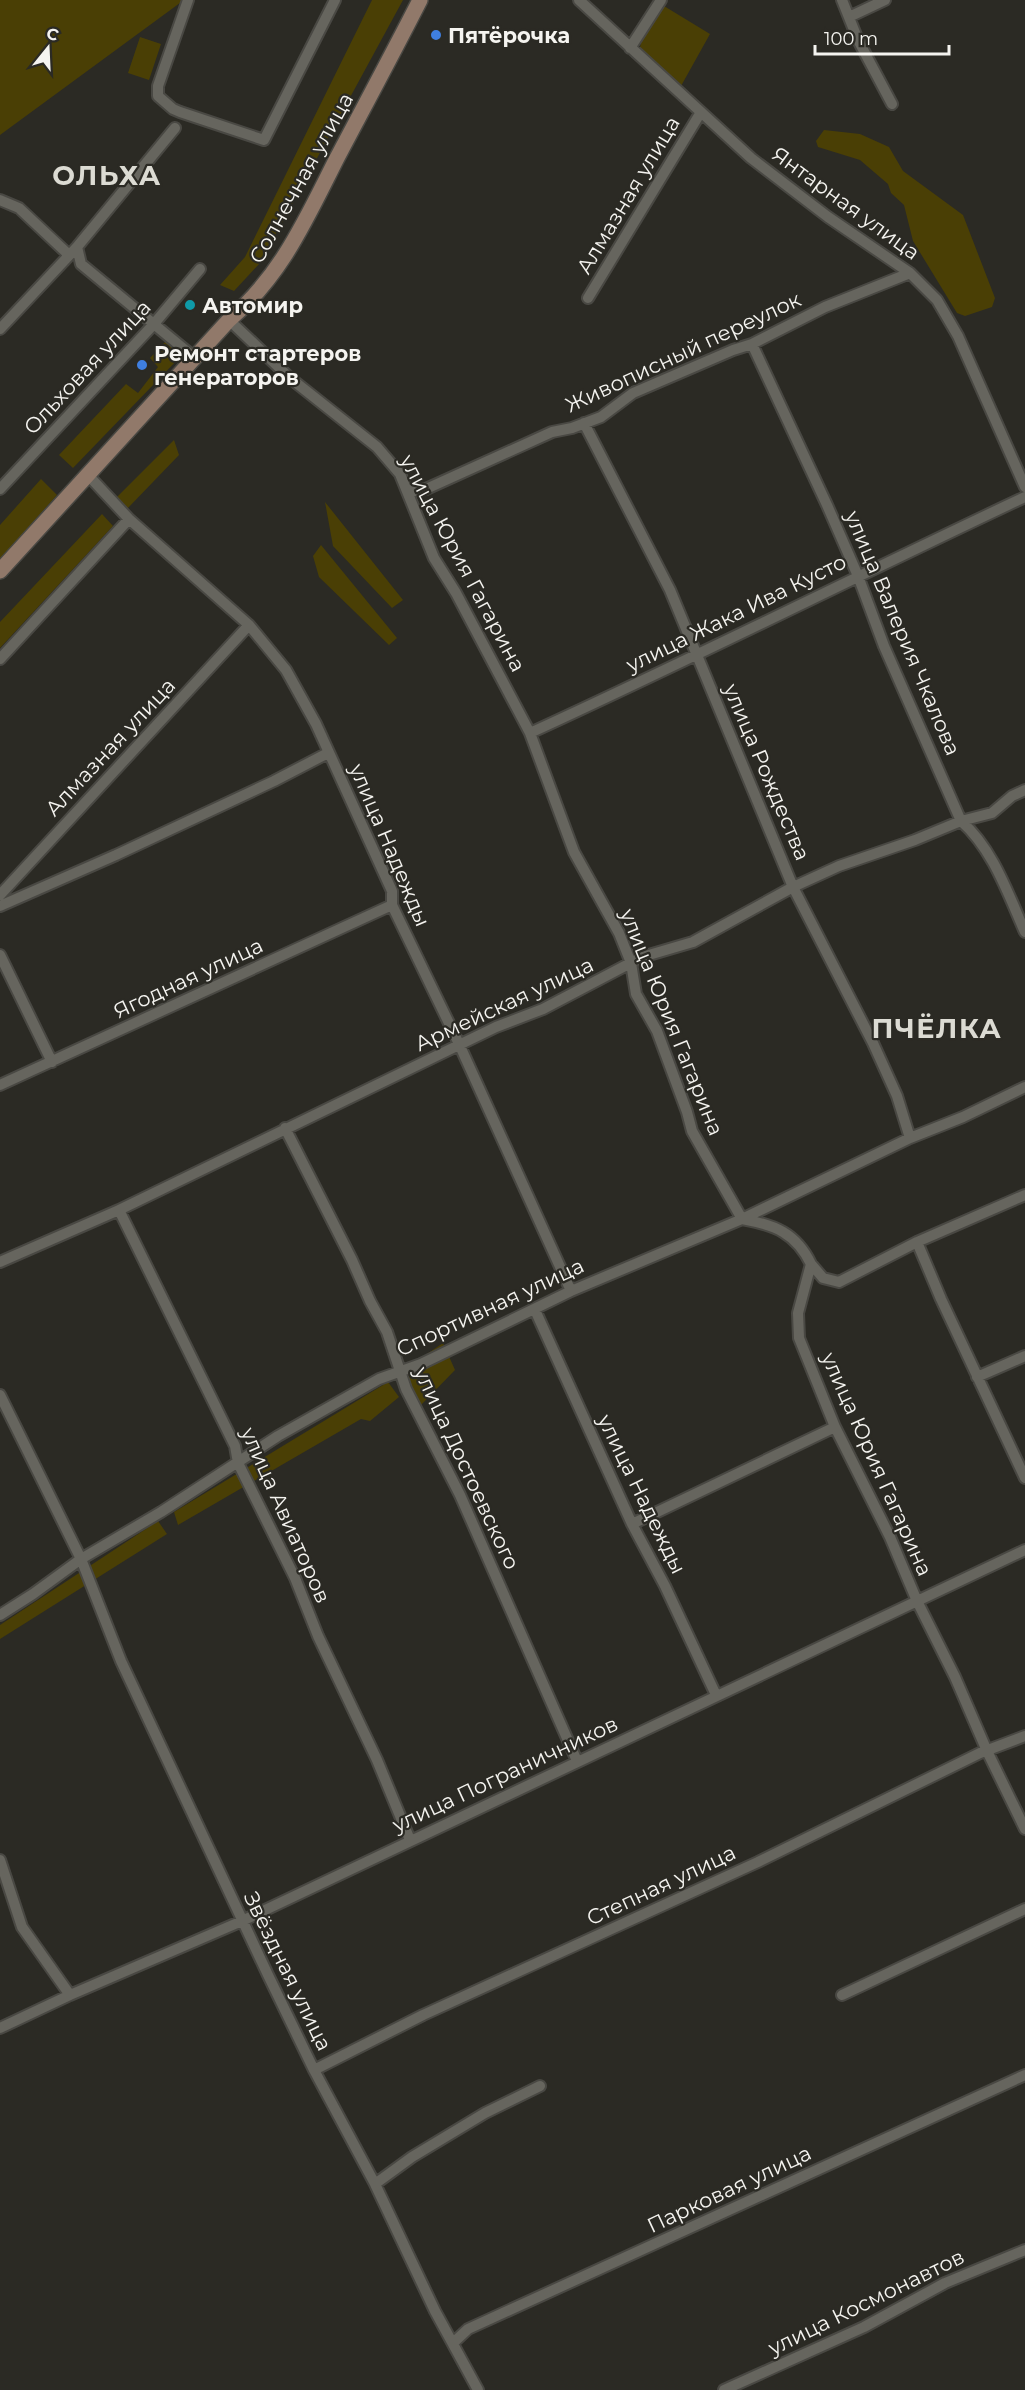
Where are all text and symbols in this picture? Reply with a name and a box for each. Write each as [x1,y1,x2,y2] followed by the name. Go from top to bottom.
[18,18,78,78] north arrow
[815,18,948,56] scale bar
[44,23,61,45] text: С
[448,23,570,48] place label: Пятёрочка
[429,28,443,42] marker: Пятёрочка
[824,28,878,50] text: 100 m
[244,88,358,268] street label: Солнечная улица
[571,112,685,278] street label: Алмазная улица
[767,141,925,265] street label: Янтарная улица
[52,159,162,192] district label: ОЛЬХА
[561,286,805,418] street label: Живописный переулок
[202,293,303,318] place label: Автомир
[18,295,156,439] street label: Ольховая улица
[183,298,197,312] marker: Автомир
[154,341,361,390] place label: Ремонт стартеров генераторов
[135,358,149,372] marker: Ремонт стартеров генераторов
[395,449,531,676] street label: улица Юрия Гагарина
[840,506,966,759] street label: улица Валерия Чкалова
[621,549,850,678] street label: улица Жака Ива Кусто
[40,673,180,821] street label: Алмазная улица
[718,679,815,864] street label: улица Рождества
[344,759,436,930] street label: улица Надежды
[615,904,729,1139] street label: улица Юрия Гагарина
[109,932,267,1024] street label: Ягодная улица
[411,952,597,1056] street label: Армейская улица
[872,1012,1002,1045] district label: ПЧЁЛКА
[392,1253,588,1361] street label: Спортивная улица
[816,1347,938,1580] street label: улица Юрия Гагарина
[409,1362,525,1573] street label: улица Достоевского
[592,1409,691,1578] street label: улица Надежды
[236,1422,336,1607] street label: улица Авиаторов
[387,1711,622,1838] street label: улица Пограничников
[583,1840,739,1930] street label: Степная улица
[239,1887,337,2055] street label: Звёздная улица
[643,2140,815,2238] street label: Парковая улица
[763,2244,968,2361] street label: улица Космонавтов

